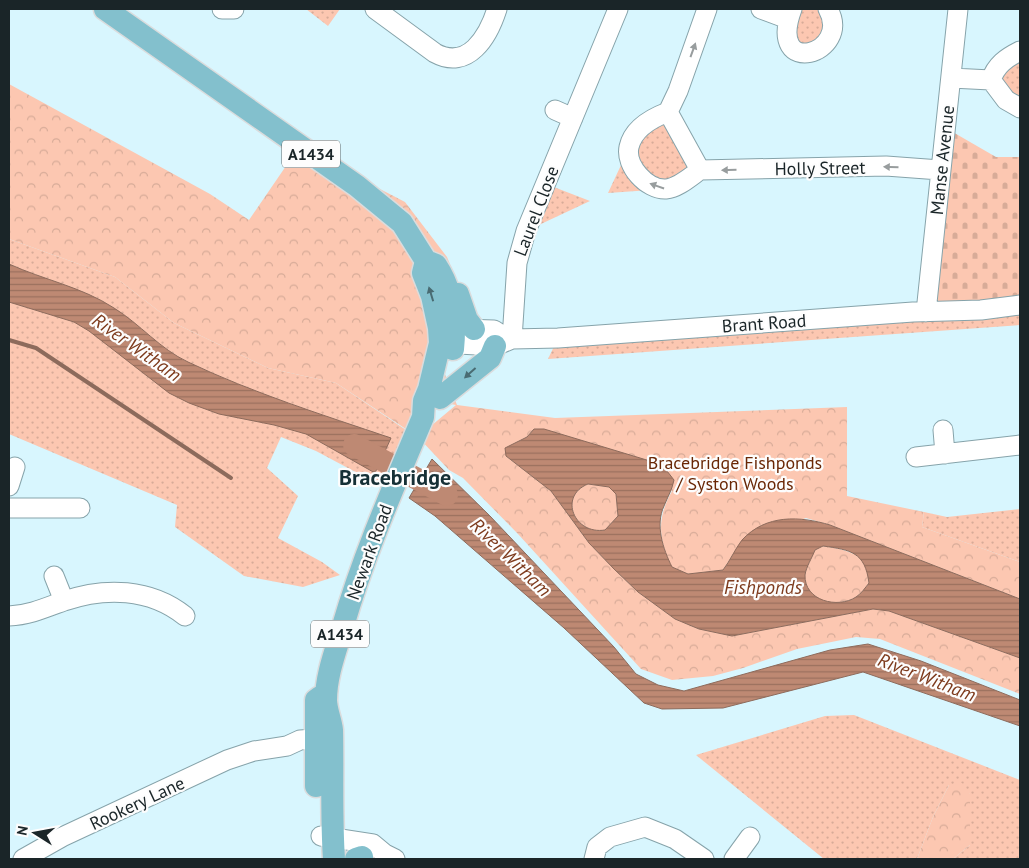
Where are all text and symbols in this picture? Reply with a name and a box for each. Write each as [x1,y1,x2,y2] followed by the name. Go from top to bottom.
[690,42,697,57] one-way arrow
[925,104,959,216] street label: Manse Avenue
[282,140,340,168] road number: A1434
[774,156,866,180] street label: Holly Street
[883,162,899,170] one-way arrow
[508,163,564,259] street label: Laurel Close
[721,166,737,174] one-way arrow
[649,182,664,190] one-way arrow
[427,286,435,301] one-way arrow
[88,308,186,386] water label: River Witham
[721,309,807,337] street label: Brant Road
[464,367,476,379] one-way arrow
[648,451,822,495] park label: Bracebridge Fishponds / Syston Woods
[339,463,451,491] district label: Bracebridge
[341,501,397,603] street label: Newark Road
[466,513,556,601] water label: River Witham
[724,575,803,599] water label: Fishponds
[311,620,369,648] road number: A1434
[875,647,979,707] water label: River Witham
[86,771,188,835] street label: Rookery Lane
[10,808,60,858] north arrow
[13,824,32,837] text: N

